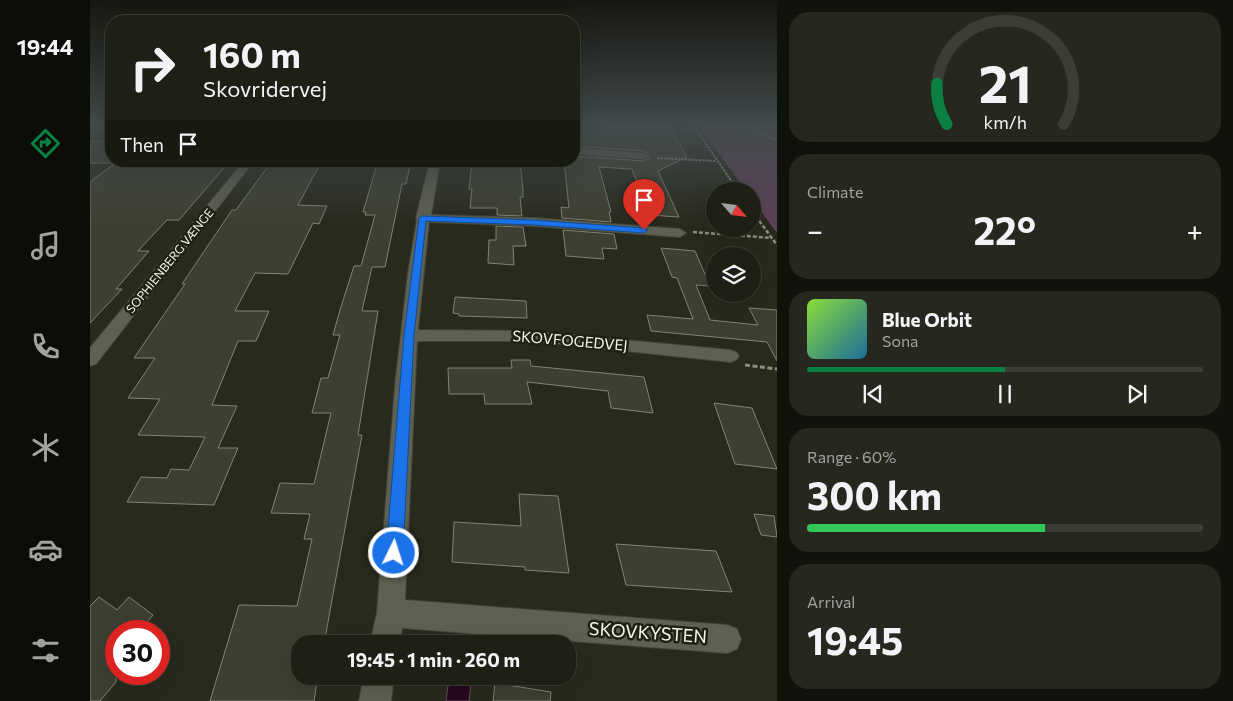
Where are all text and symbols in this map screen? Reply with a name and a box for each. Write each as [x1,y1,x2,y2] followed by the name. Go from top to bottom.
[203,32,301,75] text: 160 m
[17,33,73,60] text: 19:44
[120,35,185,100] icon: right
[978,50,1032,114] text: 21
[203,75,327,102] text: Skovridervej
[983,111,1027,133] text: km/h
[28,126,63,161] icon: directions
[174,130,202,158] icon: arrive
[120,133,164,156] text: Then
[623,179,665,230] pin
[706,182,761,238] north arrow
[706,182,761,302] map controls
[807,182,863,201] text: Climate
[630,186,658,214] icon: arrive
[123,205,216,315] street label: SOPHIENBERG VÆNGE
[973,206,1036,253] text: 22°
[807,213,823,247] text: −
[1187,213,1203,247] text: +
[28,228,63,263] icon: music
[706,247,761,302] button: layers
[882,308,972,331] text: Blue Orbit
[512,326,628,354] street label: SKOVFOGEDVEJ
[28,329,63,364] icon: phone
[882,331,918,350] text: Sona
[859,380,887,408] icon: previous
[991,380,1019,408] icon: pause
[1123,380,1151,408] icon: next
[28,430,63,465] icon: climate
[807,447,896,466] text: Range · 60%
[807,471,942,518] text: 300 km
[367,526,419,578] position arrow
[28,532,63,567] icon: car
[807,592,855,611] text: Arrival
[807,616,903,663] text: 19:45
[588,617,708,647] street label: SKOVKYSTEN
[105,620,170,685] speed limit sign: 30
[28,633,63,668] icon: filters
[347,648,520,671] text: 19:45 · 1 min · 260 m

